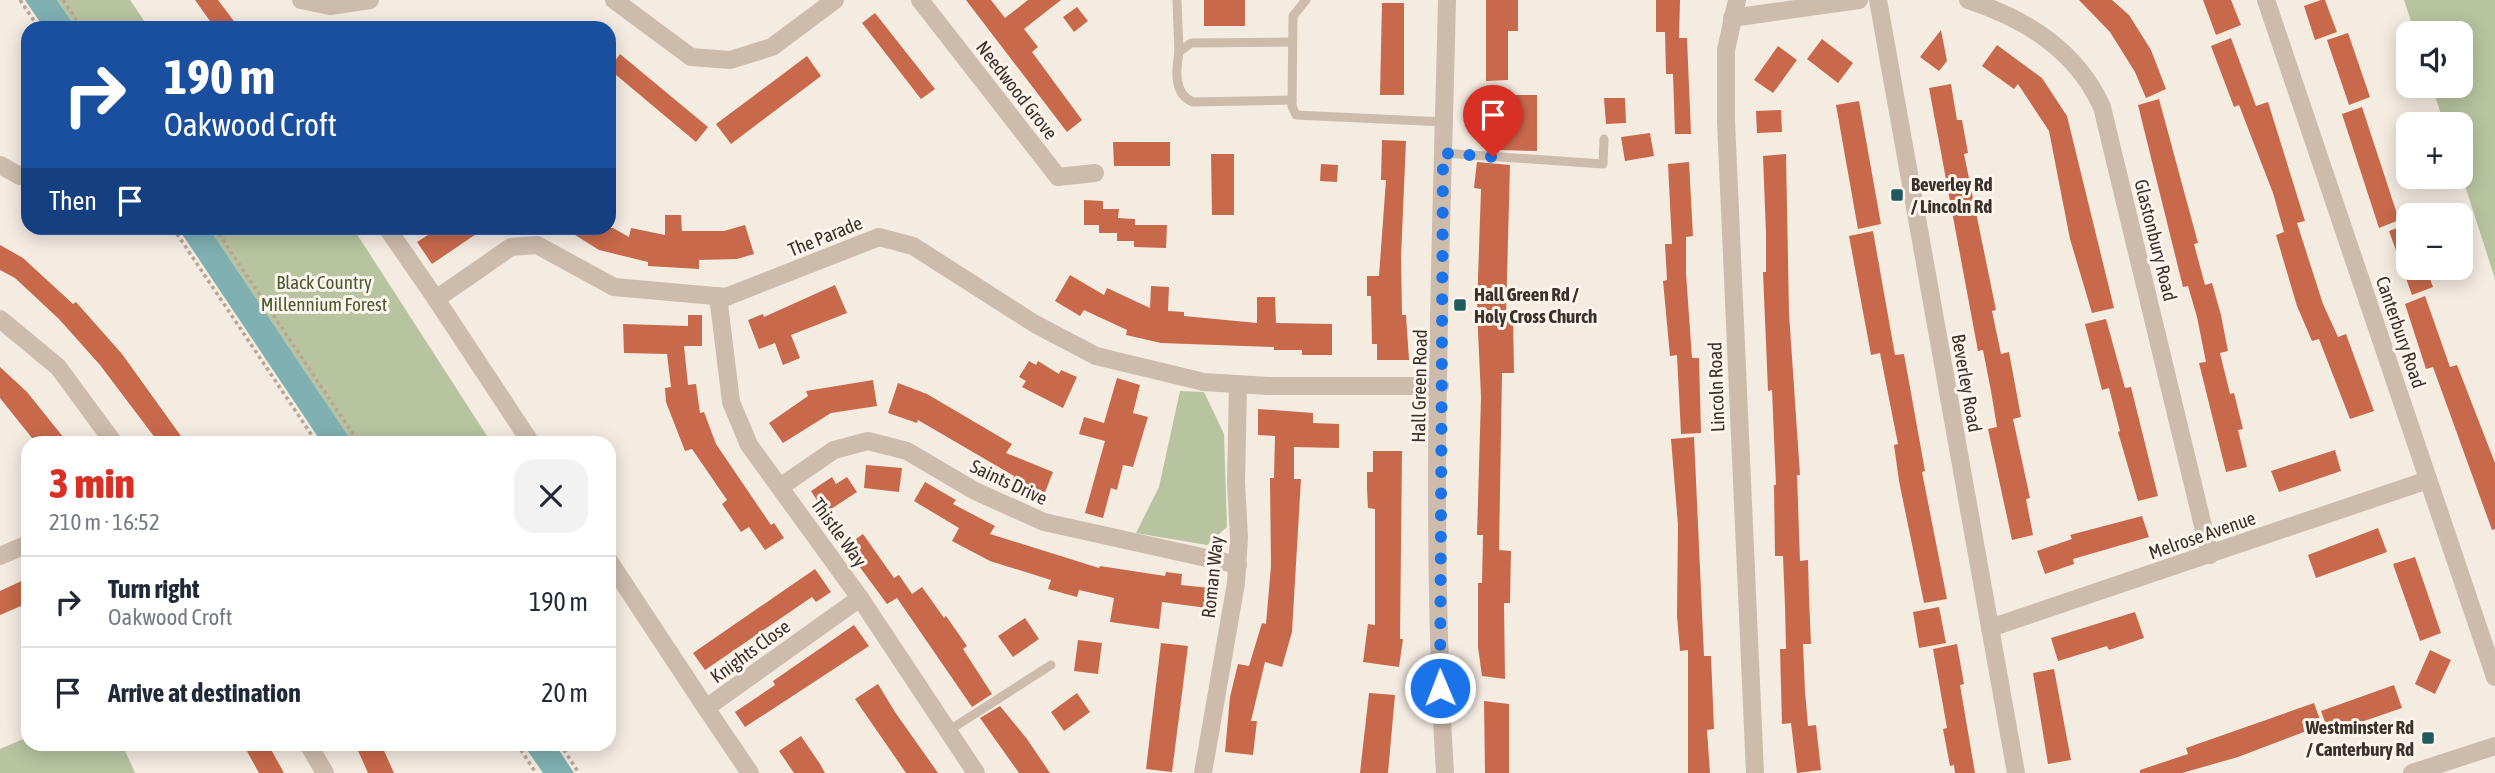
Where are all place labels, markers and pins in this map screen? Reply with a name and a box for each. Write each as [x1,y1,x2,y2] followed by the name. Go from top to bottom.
[1463,85,1523,157] pin
[1911,173,1993,217] place label: Beverley Rd / Lincoln Rd
[1889,187,1905,203] marker: Beverley Rd / Lincoln Rd
[1474,283,1597,327] place label: Hall Green Rd / Holy Cross Church
[1452,297,1468,313] marker: Hall Green Rd / Holy Cross Church
[2304,716,2414,760] place label: Westminster Rd / Canterbury Rd
[2420,730,2436,746] marker: Westminster Rd / Canterbury Rd

